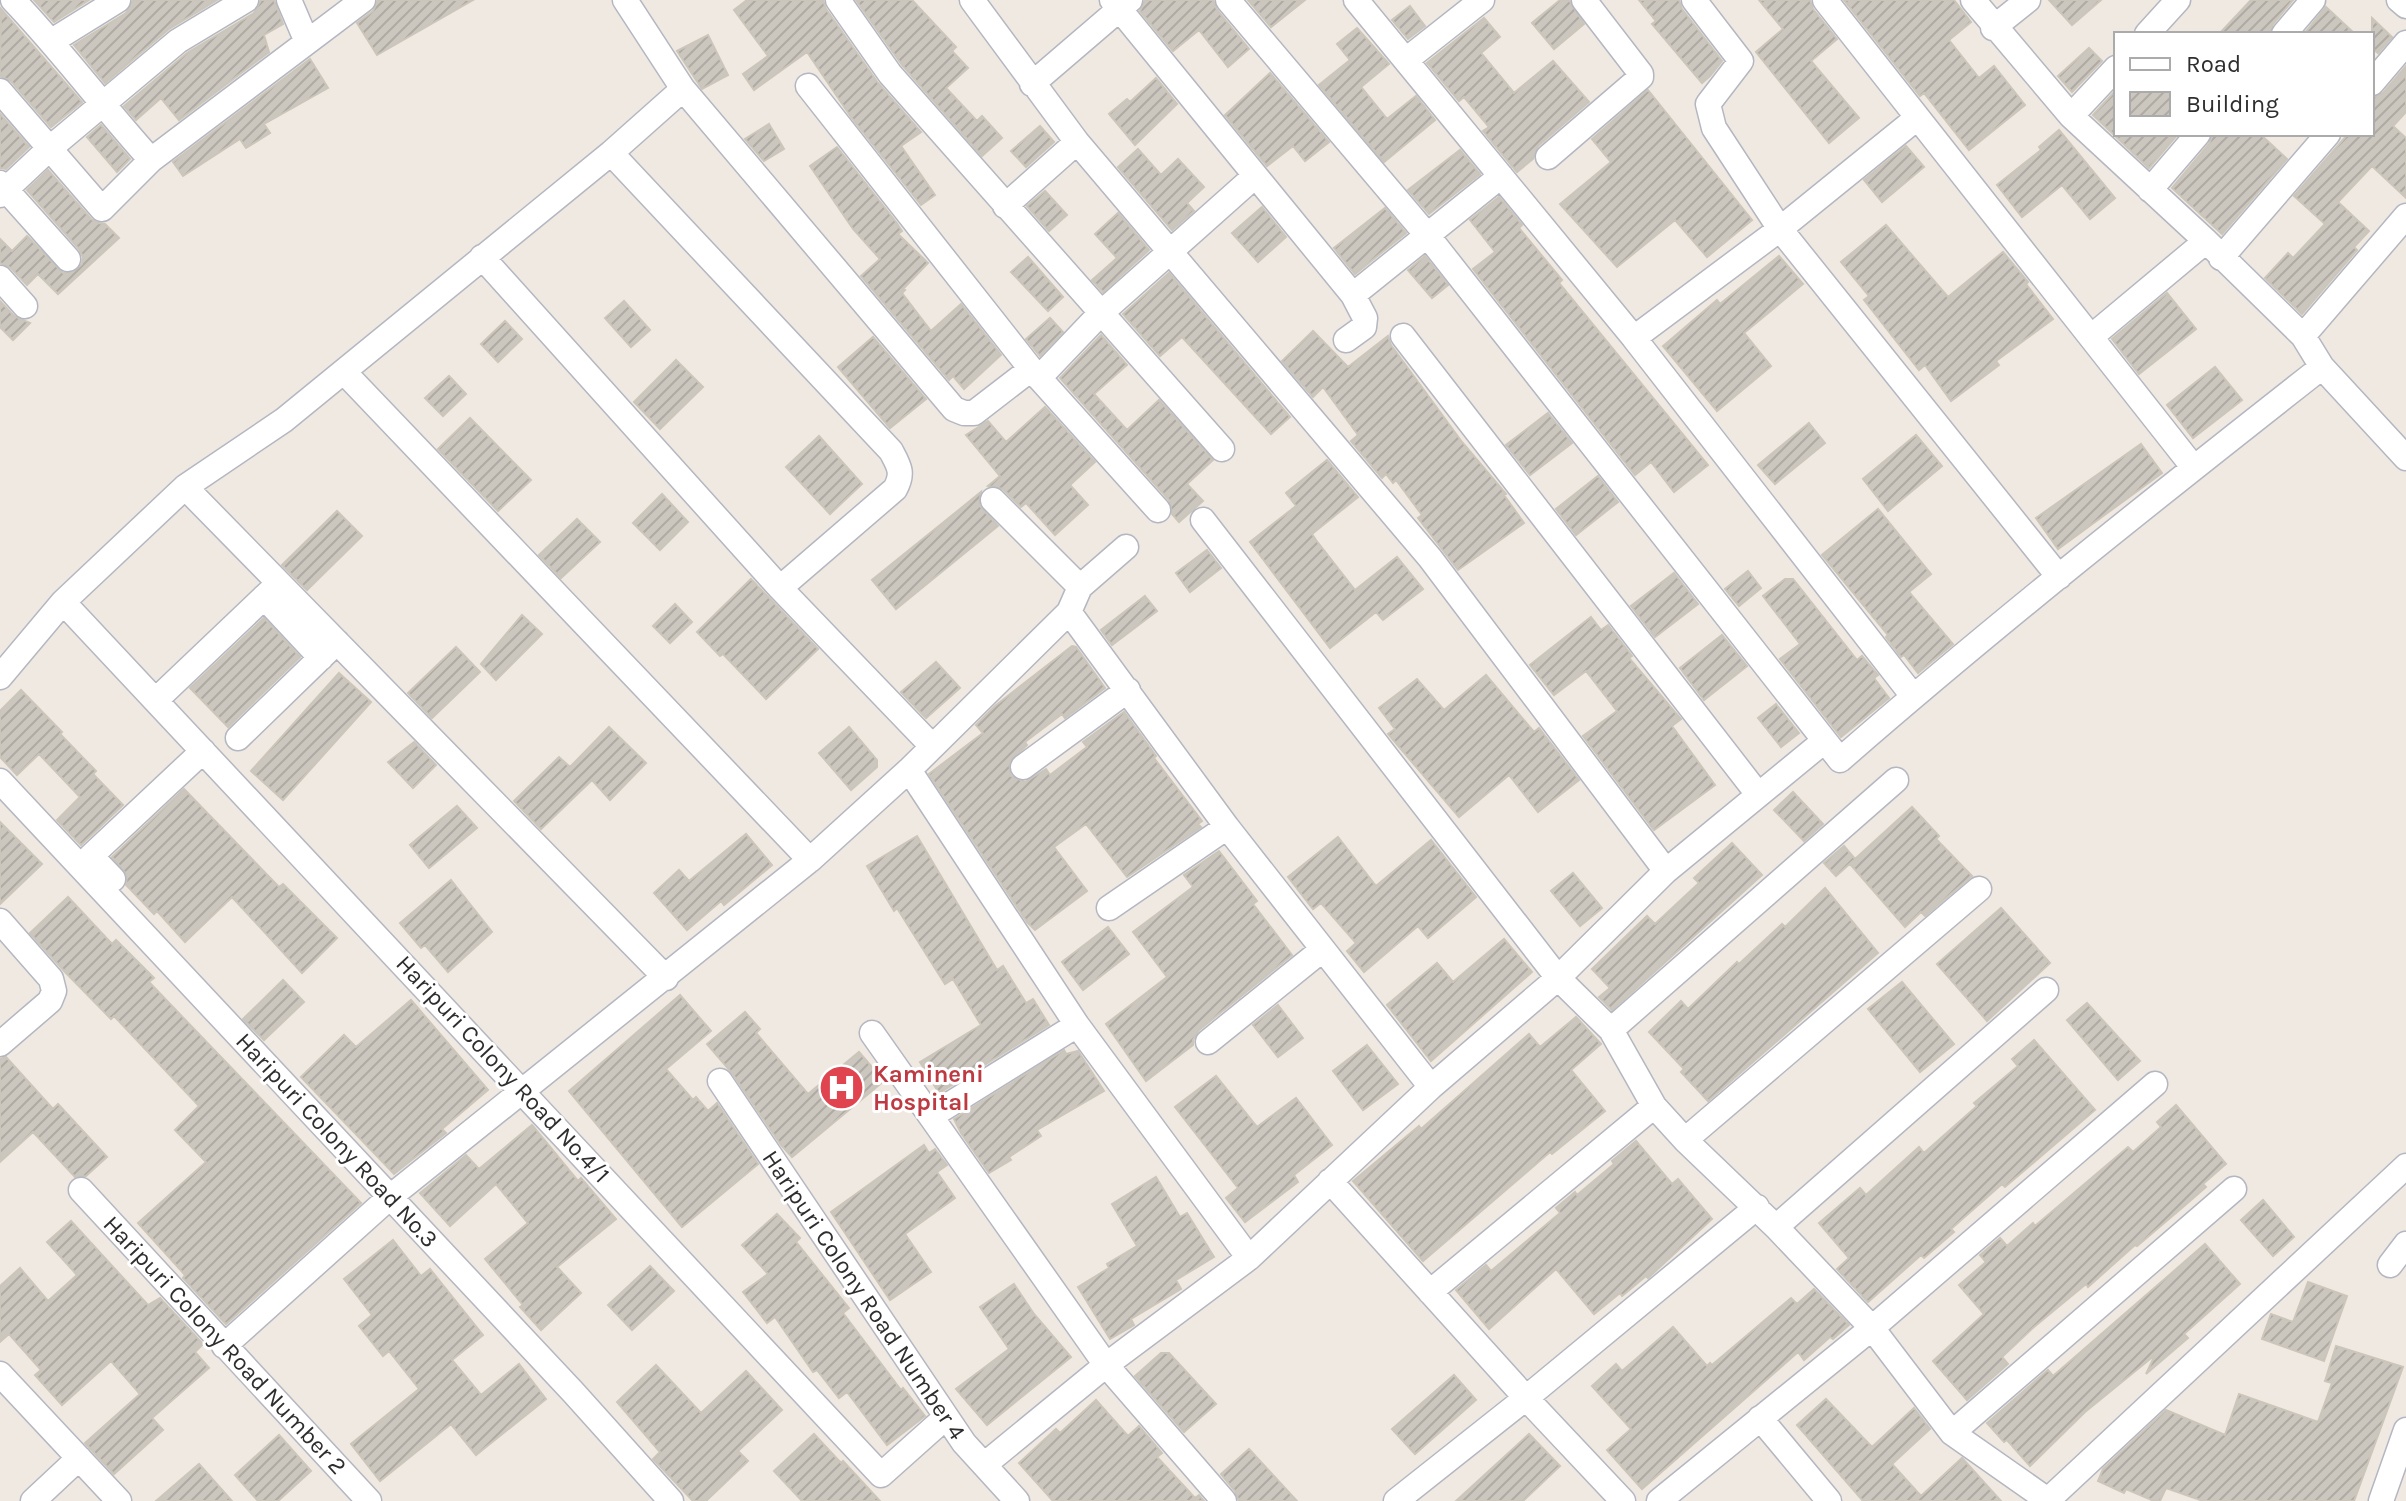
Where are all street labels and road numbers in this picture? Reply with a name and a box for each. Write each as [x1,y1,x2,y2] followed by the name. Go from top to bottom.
[390,950,616,1188] street label: Haripuri Colony Road No.4/1
[230,1027,444,1253] street label: Haripuri Colony Road No.3
[757,1145,971,1445] street label: Haripuri Colony Road Number 4
[98,1210,352,1480] street label: Haripuri Colony Road Number 2

